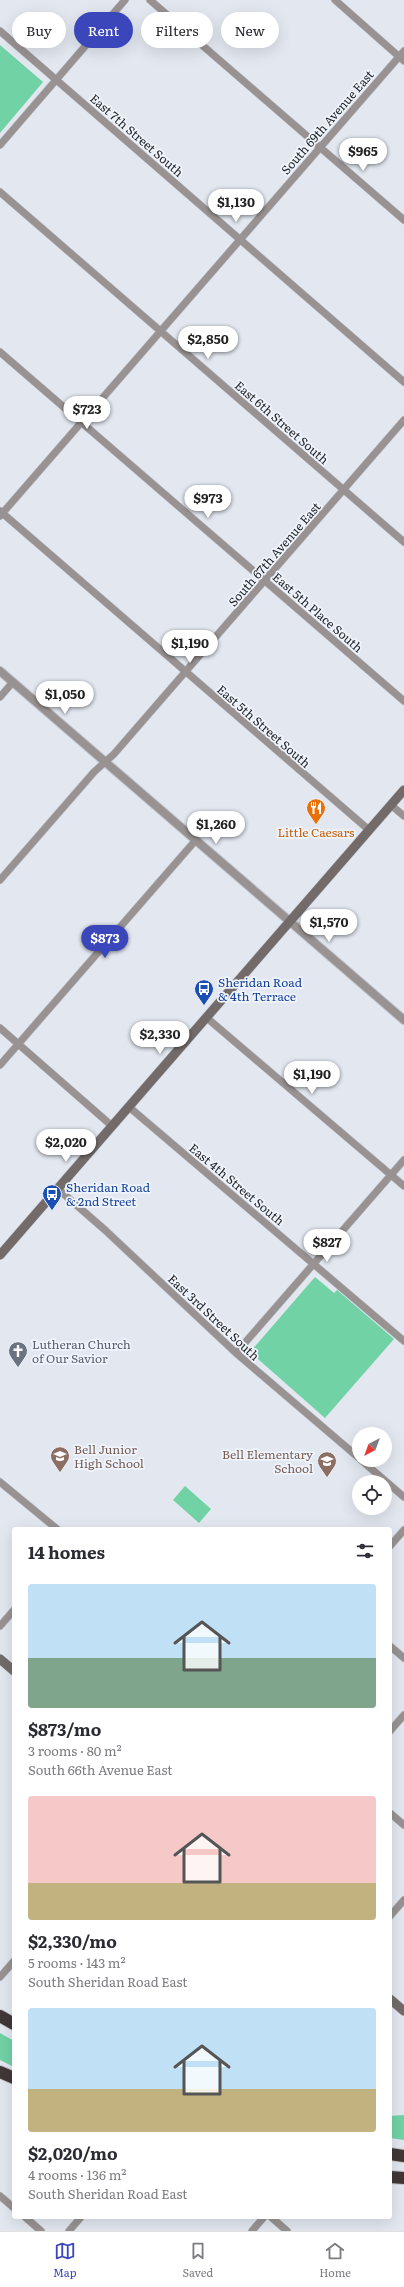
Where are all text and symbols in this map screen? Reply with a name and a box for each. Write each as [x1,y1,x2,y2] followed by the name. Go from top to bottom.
[12,12,66,48] chip: Buy
[74,12,133,48] chip: Rent
[141,12,213,48] chip: Filters
[221,12,279,48] chip: New
[277,66,378,178] street label: South 69th Avenue East
[86,89,188,181] street label: East 7th Street South
[339,138,387,172] pin: $965
[348,141,378,160] text: $965
[203,189,269,223] pin: $1,130
[217,192,255,211] text: $1,130
[175,326,241,360] pin: $2,850
[187,329,229,348] text: $2,850
[231,376,333,468] street label: East 6th Street South
[63,396,111,430] pin: $723
[72,399,102,418] text: $723
[184,485,232,519] pin: $973
[193,488,223,507] text: $973
[224,498,325,610] street label: South 67th Avenue East
[269,568,367,656] street label: East 5th Place South
[157,630,223,664] pin: $1,190
[171,633,209,652] text: $1,190
[213,680,315,772] street label: East 5th Street South
[32,681,98,715] pin: $1,050
[45,684,85,703] text: $1,050
[305,797,327,825] restaurant icon: Little Caesars
[183,811,249,845] pin: $1,260
[196,814,236,833] text: $1,260
[277,823,355,841] place label: Little Caesars
[296,909,362,943] pin: $1,570
[309,912,349,931] text: $1,570
[81,925,129,959] pin: $873
[90,928,120,947] text: $873
[218,973,303,1005] place label: Sheridan Road & 4th Terrace
[193,978,215,1006] bus stop icon: Sheridan Road & 4th Terrace
[127,1021,193,1055] pin: $2,330
[139,1024,181,1043] text: $2,330
[279,1061,345,1095] pin: $1,190
[293,1064,331,1083] text: $1,190
[33,1129,99,1163] pin: $2,020
[45,1132,87,1151] text: $2,020
[186,1139,289,1229] street label: East 4th Street South
[66,1178,151,1210] place label: Sheridan Road & 2nd Street
[41,1183,63,1211] bus stop icon: Sheridan Road & 2nd Street
[303,1229,351,1263] pin: $827
[312,1232,342,1251] text: $827
[164,1270,264,1364] street label: East 3rd Street South
[32,1335,131,1367] place label: Lutheran Church of Our Savior
[7,1340,29,1368] church icon: Lutheran Church of Our Savior
[352,1427,392,1467] north arrow
[352,1427,392,1515] map controls
[74,1440,144,1472] place label: Bell Junior High School
[49,1445,71,1473] school or university icon: Bell Junior High School
[222,1445,313,1477] place label: Bell Elementary School
[316,1450,338,1478] school or university icon: Bell Elementary School
[352,1475,392,1515] button: locate
[28,1539,105,1564] text: 14 homes
[354,1540,376,1562] icon: filters
[166,1610,238,1682] icon: home
[28,1716,101,1741] text: $873/mo
[28,1741,122,1760] text: 3 rooms · 80 m²
[28,1760,172,1779] text: South 66th Avenue East
[166,1822,238,1894] icon: home
[28,1928,117,1953] text: $2,330/mo
[28,1953,126,1972] text: 5 rooms · 143 m²
[28,1972,187,1991] text: South Sheridan Road East
[166,2034,238,2106] icon: home
[28,2140,118,2165] text: $2,020/mo
[28,2165,126,2184] text: 4 rooms · 136 m²
[28,2184,187,2203] text: South Sheridan Road East
[53,2240,76,2280] tab: Map
[182,2240,213,2280] tab: Saved
[319,2240,351,2280] tab: Home

